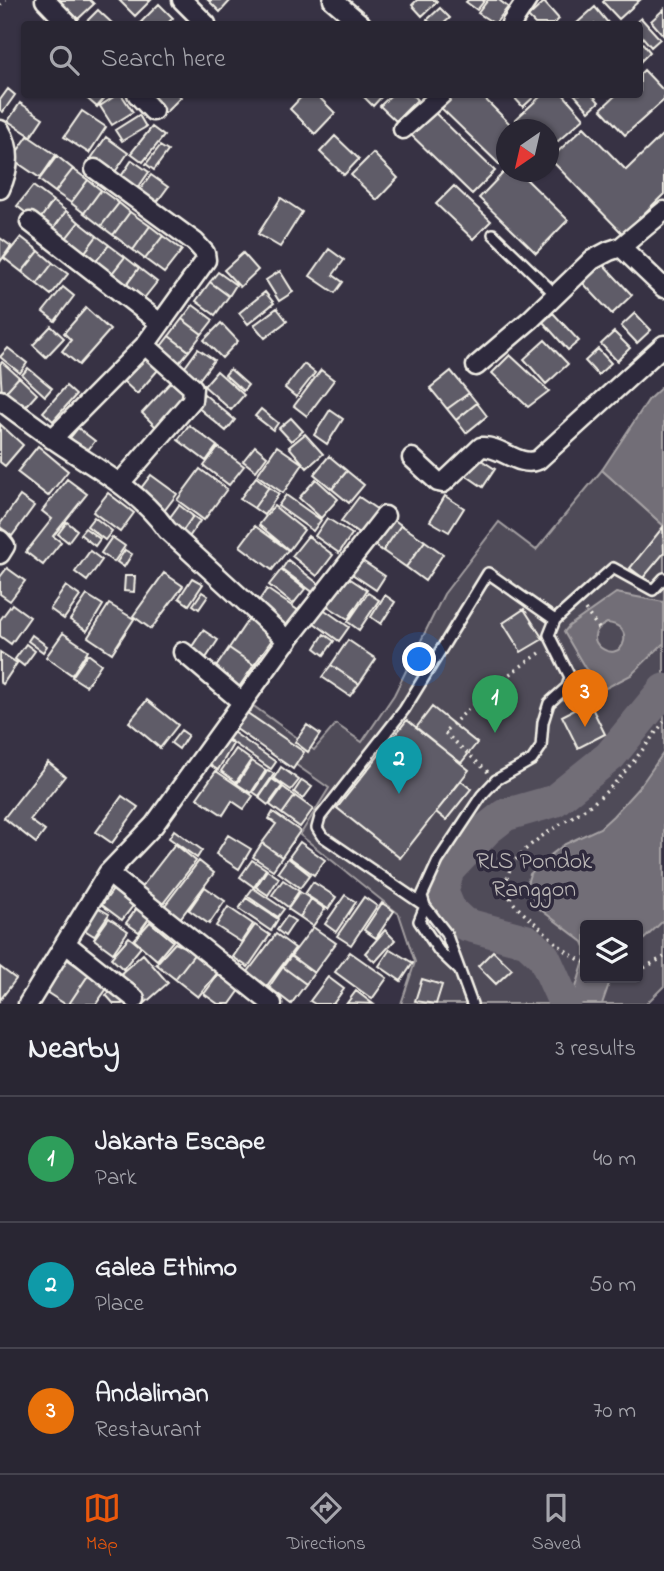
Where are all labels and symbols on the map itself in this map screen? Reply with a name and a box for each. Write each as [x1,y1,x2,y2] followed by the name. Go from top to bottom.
[496,119,559,182] north arrow
[402,642,436,676] your location
[562,669,608,727] pin: 3
[472,675,518,733] pin: 1
[376,736,422,794] pin: 2
[476,845,593,908] park label: RLS Pondok Ranggon

